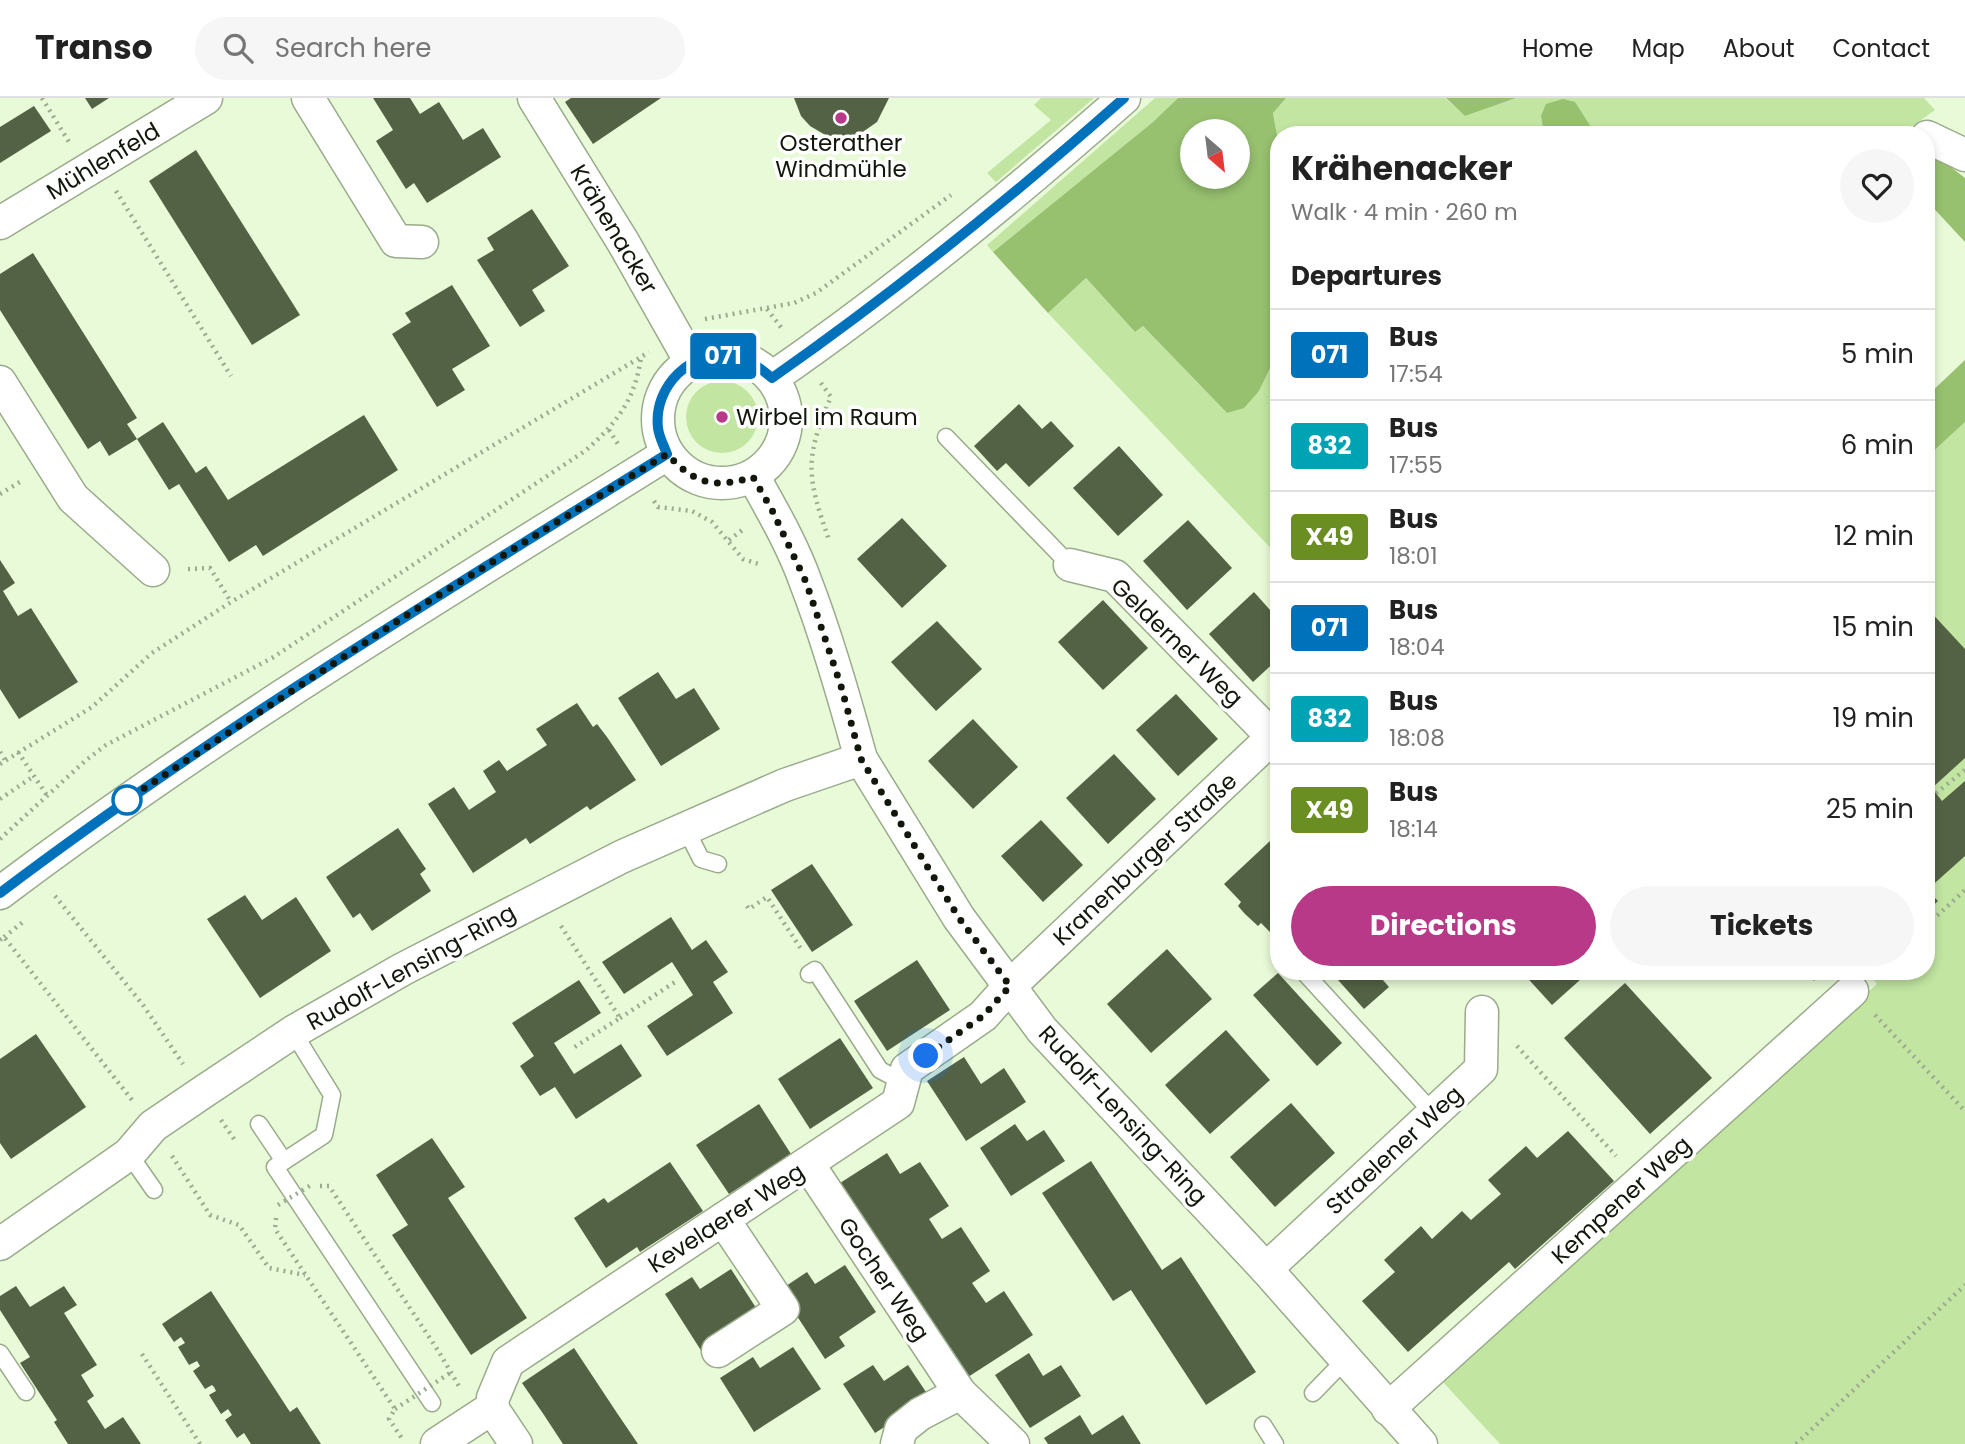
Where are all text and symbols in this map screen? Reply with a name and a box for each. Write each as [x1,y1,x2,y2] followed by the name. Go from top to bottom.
[195,17,685,80] search box
[35,24,153,71] text: Transo
[219,29,257,67] icon: search
[275,30,431,66] text: Search here
[1522,32,1594,65] text: Home
[1632,32,1685,65] text: Map
[1723,32,1794,65] text: About
[1832,32,1930,65] text: Contact
[833,110,849,126] marker: Osterather Windmühle
[40,115,166,207] street label: Mühlenfeld
[1180,119,1250,189] north arrow
[1180,119,1250,189] map controls
[775,127,907,185] place label: Osterather Windmühle
[1291,145,1513,192] text: Krähenacker
[1840,149,1914,223] button: heart
[563,158,665,300] street label: Krähenacker
[1291,196,1518,228] text: Walk · 4 min · 260 m
[1291,258,1442,294] text: Departures
[1389,319,1438,355] text: Bus
[683,333,763,379] line badge: 071
[1841,336,1914,372] text: 5 min
[1311,338,1348,371] text: 071
[704,339,742,372] text: 071
[1389,358,1443,390] text: 17:54
[736,401,918,433] place label: Wirbel im Raum
[714,409,730,425] marker: Wirbel im Raum
[1389,410,1438,446] text: Bus
[1841,427,1914,463] text: 6 min
[1308,429,1351,462] text: 832
[1389,449,1443,481] text: 17:55
[1389,501,1438,537] text: Bus
[1834,518,1914,554] text: 12 min
[1305,520,1354,553] text: X49
[1389,540,1438,572] text: 18:01
[1104,571,1250,713] street label: Gelderner Weg
[1389,592,1438,628] text: Bus
[1833,609,1914,645] text: 15 min
[1311,611,1348,644] text: 071
[1389,631,1445,663] text: 18:04
[1389,683,1438,719] text: Bus
[1833,700,1914,736] text: 19 min
[1308,702,1351,735] text: 832
[1389,722,1445,754] text: 18:08
[1046,765,1244,953] street label: Kranenburger Straße
[1389,774,1438,810] text: Bus
[112,785,142,815] unlabelled marker
[1826,791,1914,827] text: 25 min
[1305,793,1354,826] text: X49
[1389,813,1438,845] text: 18:14
[1291,886,1596,966] button: Directions
[1610,886,1914,966] button: Tickets
[301,896,521,1038] street label: Rudolf-Lensing-Ring
[1031,1018,1215,1212] street label: Rudolf-Lensing-Ring
[908,1038,943,1073] your location
[1319,1078,1469,1222] street label: Straelener Weg
[1544,1129,1698,1271] street label: Kempener Weg
[642,1155,810,1281] street label: Kevelaerer Weg
[831,1211,937,1347] street label: Gocher Weg

